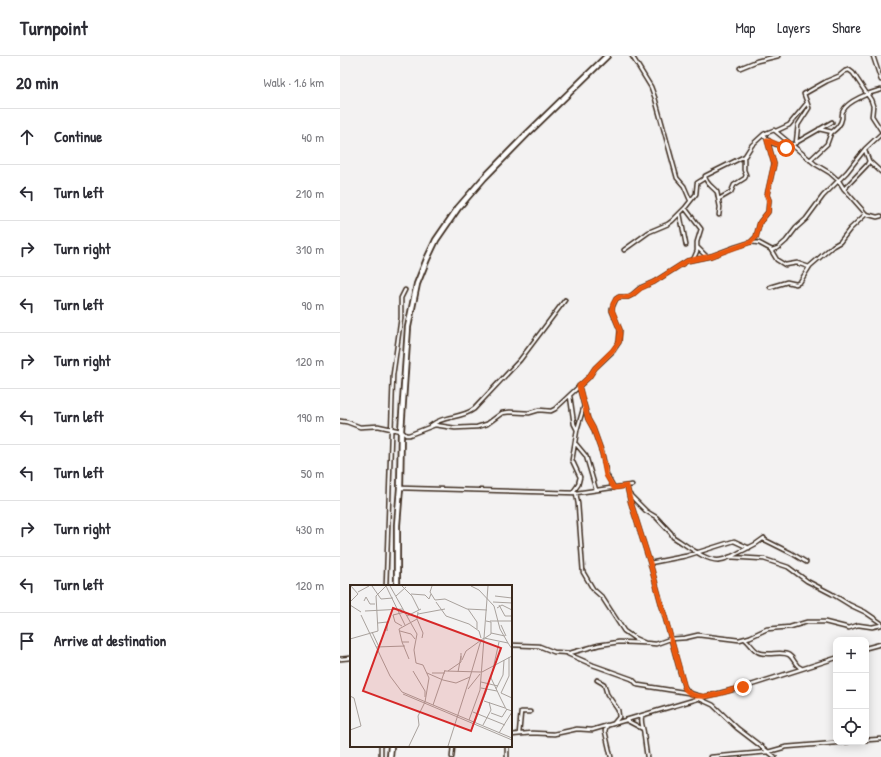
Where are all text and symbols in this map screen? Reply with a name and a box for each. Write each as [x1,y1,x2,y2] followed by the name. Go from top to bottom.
[20,15,88,41] text: Turnpoint
[735,18,755,37] text: Map
[777,18,810,37] text: Layers
[832,18,861,37] text: Share
[16,71,59,94] text: 20 min
[264,73,324,91] text: Walk · 1.6 km
[16,126,38,148] icon: ahead
[54,126,102,147] text: Continue
[301,128,324,146] text: 40 m
[777,139,795,157] route start
[16,182,38,204] icon: left
[54,182,104,203] text: Turn left
[296,184,324,202] text: 210 m
[16,238,38,260] icon: right
[54,238,110,259] text: Turn right
[296,240,324,258] text: 310 m
[16,294,38,316] icon: left
[54,294,104,315] text: Turn left
[302,296,324,314] text: 90 m
[16,350,38,372] icon: right
[54,350,110,371] text: Turn right
[296,352,324,370] text: 120 m
[16,406,38,428] icon: left
[54,406,104,427] text: Turn left
[297,408,324,426] text: 190 m
[16,462,38,484] icon: left
[54,462,104,483] text: Turn left
[301,464,324,482] text: 50 m
[16,518,38,540] icon: right
[54,518,110,539] text: Turn right
[296,520,324,538] text: 430 m
[16,574,38,596] icon: left
[54,574,104,595] text: Turn left
[296,576,324,594] text: 120 m
[350,585,512,747] inset map
[16,630,38,652] icon: arrive
[54,630,166,651] text: Arrive at destination
[833,637,869,745] map controls
[833,637,869,673] button: +
[833,673,869,709] button: −
[734,678,752,696] route end
[833,709,869,745] button: locate

